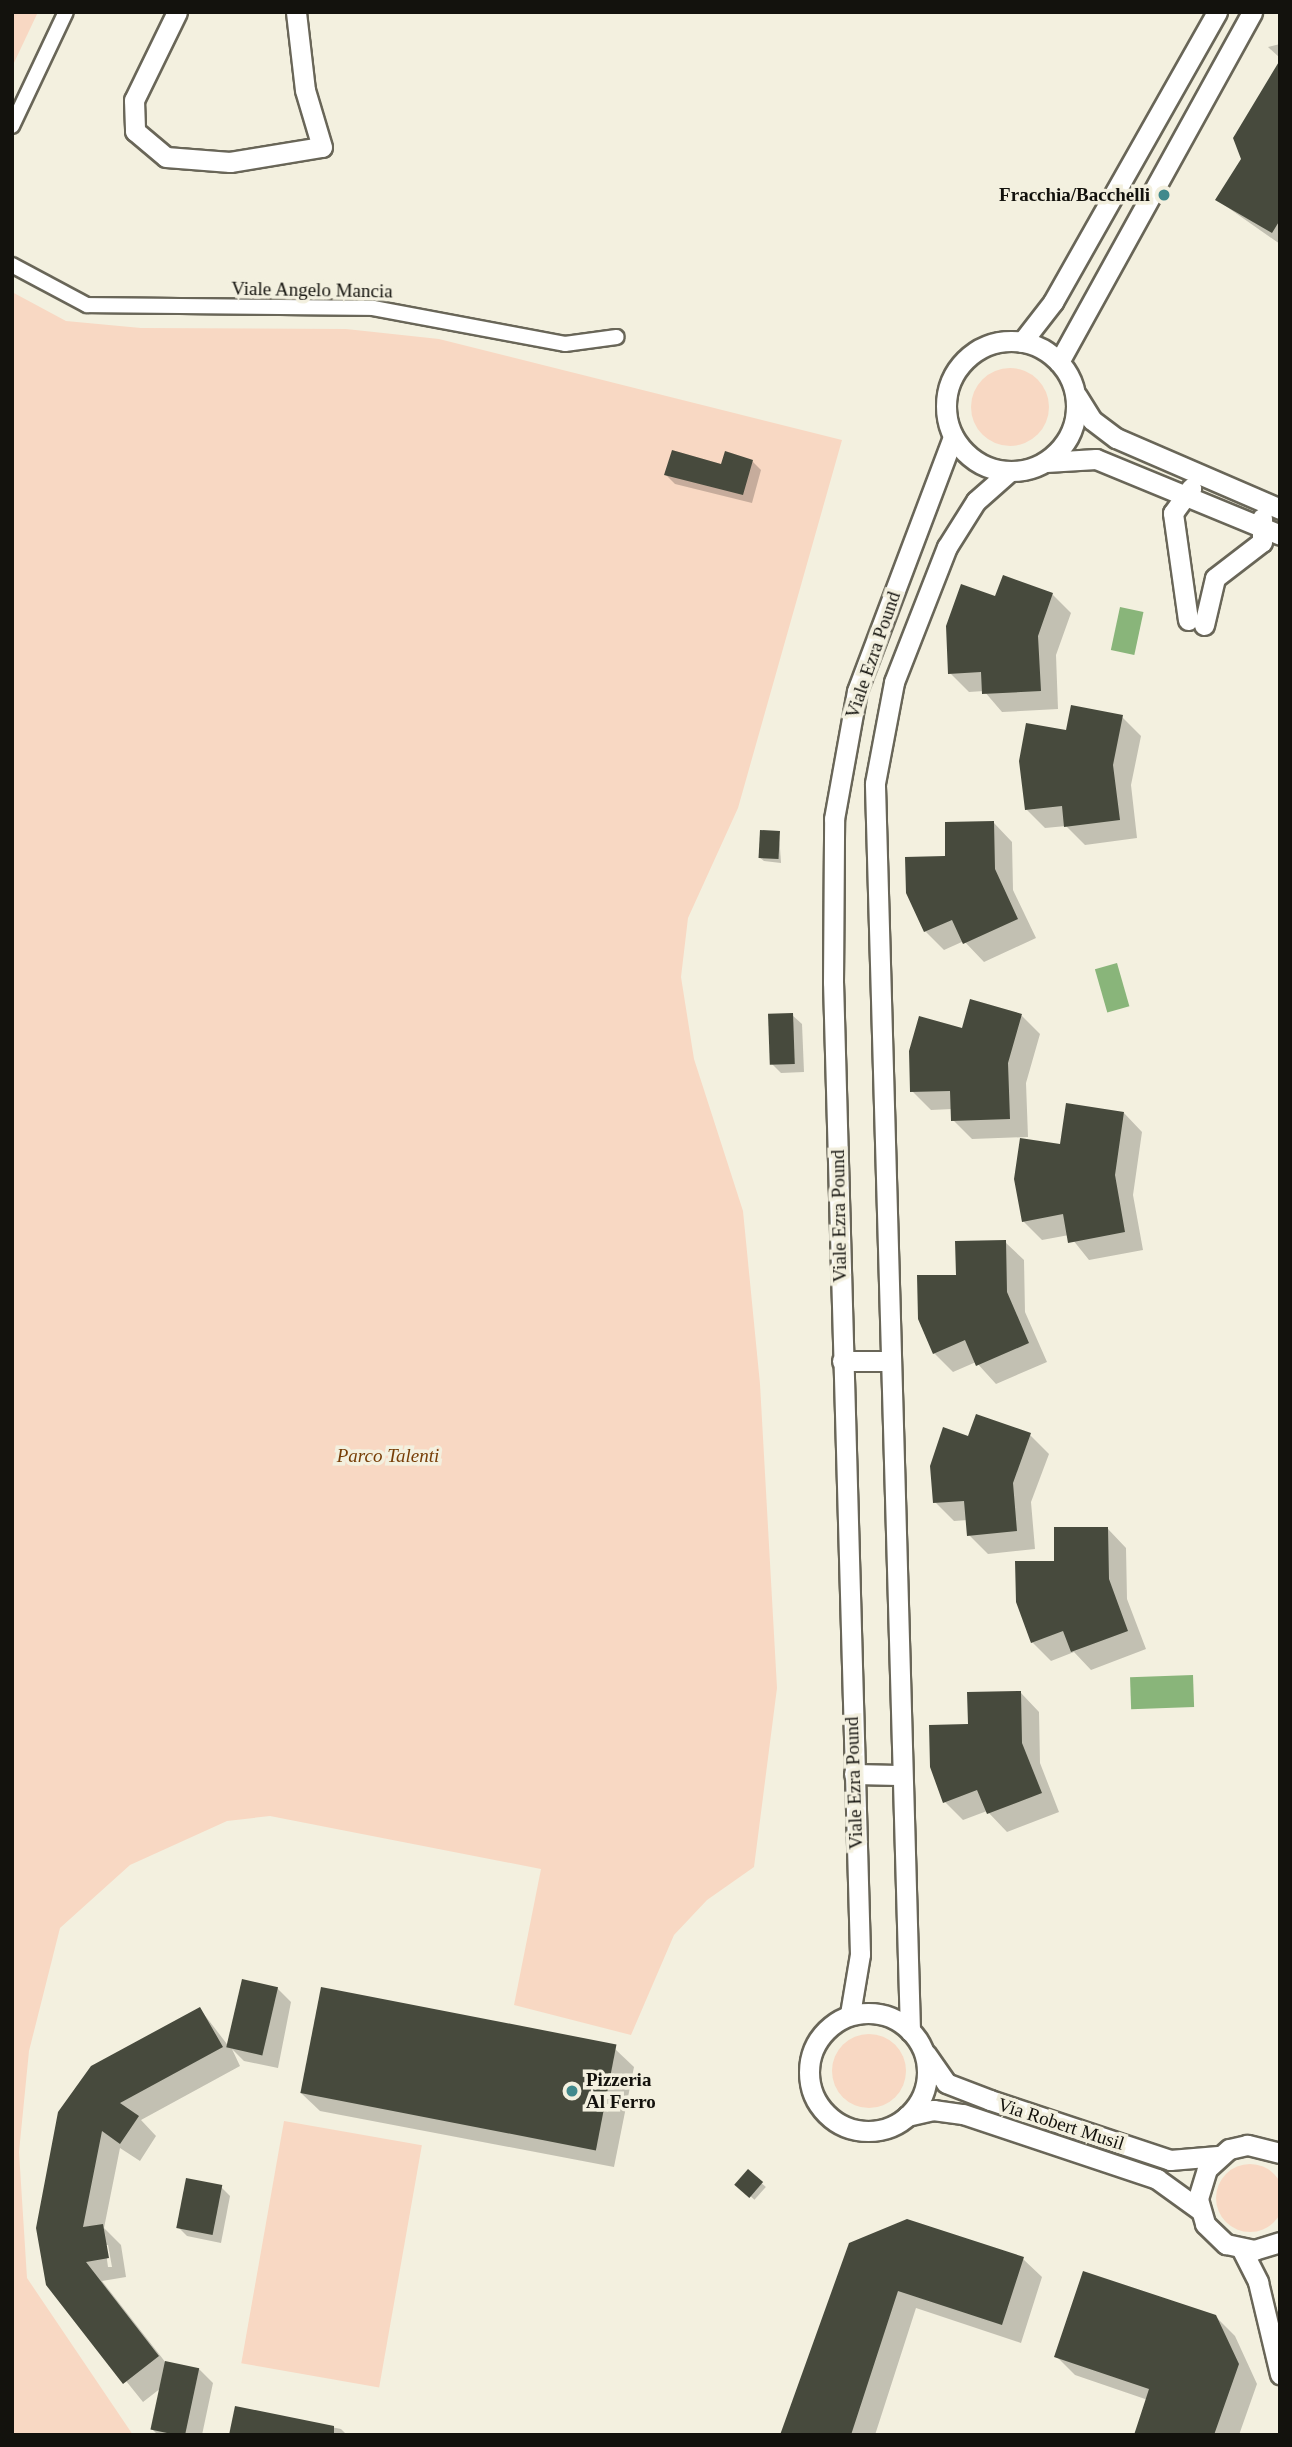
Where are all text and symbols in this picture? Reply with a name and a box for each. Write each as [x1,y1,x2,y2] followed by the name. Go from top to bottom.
[999,184,1150,206] place label: Fracchia/Bacchelli
[1156,187,1172,203] marker: Fracchia/Bacchelli
[231,277,393,303] street label: Viale Angelo Mancia
[841,588,905,722] street label: Viale Ezra Pound
[826,1149,852,1283] street label: Viale Ezra Pound
[337,1445,439,1467] park label: Parco Talenti
[840,1716,868,1850] street label: Viale Ezra Pound
[586,2069,656,2113] place label: Pizzeria Al Ferro
[564,2083,580,2099] marker: Pizzeria Al Ferro
[995,2093,1127,2155] street label: Via Robert Musil

